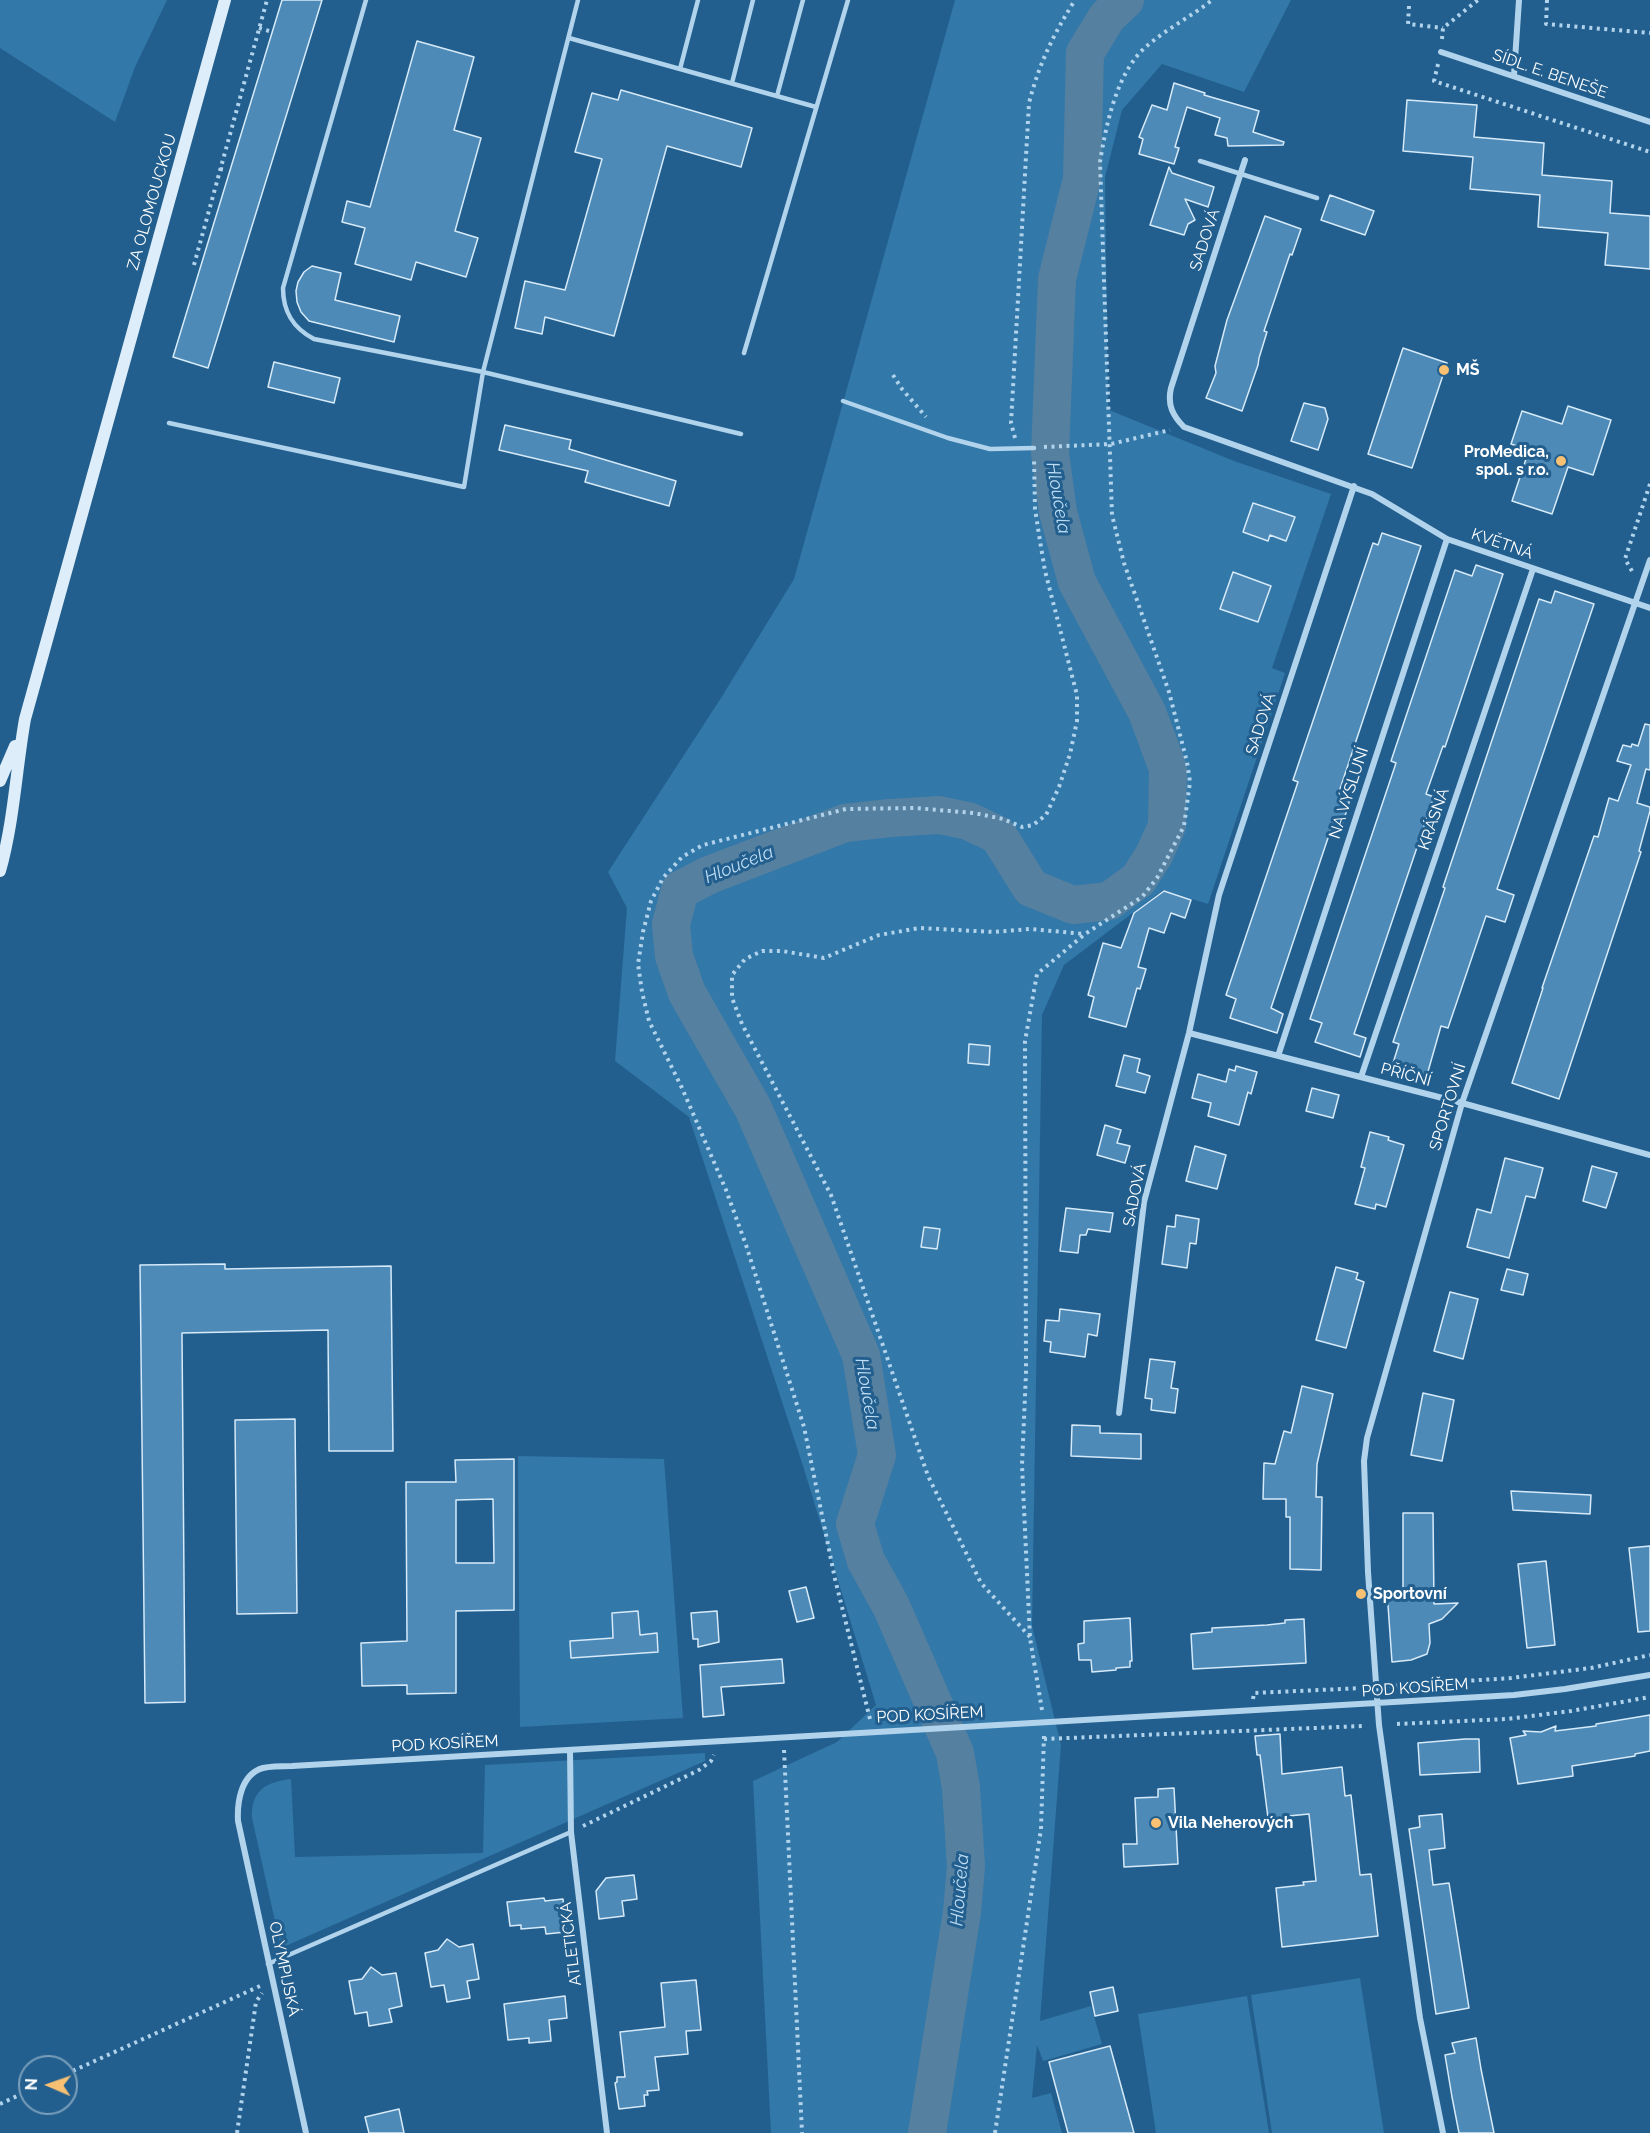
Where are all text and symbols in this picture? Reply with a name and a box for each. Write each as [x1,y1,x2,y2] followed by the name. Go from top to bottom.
[1490,45,1610,103] street label: SÍDL. E. BENEŠE
[123,132,181,272] street label: ZA OLOMOUCKOU
[1186,207,1224,273] street label: SADOVÁ
[1456,360,1480,380] place label: MŠ
[1437,363,1451,377] marker: MŠ
[1464,442,1549,480] place label: ProMedica, spol. s r.o.
[1554,454,1568,468] marker: ProMedica, spol. s r.o.
[1041,460,1075,536] water label: Hloučela
[1469,525,1535,563] street label: KVĚTNÁ
[1242,691,1280,757] street label: SADOVÁ
[1325,745,1373,841] street label: NA VÝSLUNÍ
[1414,786,1454,852] street label: KRÁSNÁ
[701,841,777,889] water label: Hloučela
[1379,1059,1433,1091] street label: PŘÍČNÍ
[1426,1061,1470,1153] street label: SPORTOVNÍ
[1119,1162,1151,1228] street label: SADOVÁ
[850,1356,884,1432] water label: Hloučela
[1373,1584,1447,1604] place label: Sportovní
[1354,1587,1368,1601] marker: Sportovní
[1361,1675,1469,1701] street label: POD KOSÍŘEM
[876,1703,984,1727] street label: POD KOSÍŘEM
[391,1732,499,1756] street label: POD KOSÍŘEM
[1168,1813,1293,1833] place label: Vila Neherových
[1149,1816,1163,1830] marker: Vila Neherových
[946,1853,974,1927] water label: Hloučela
[556,1901,586,1987] street label: ATLETICKÁ
[265,1920,303,2018] street label: OLYMPIJSKÁ
[18,2055,78,2115] north arrow
[22,2078,41,2091] text: N

